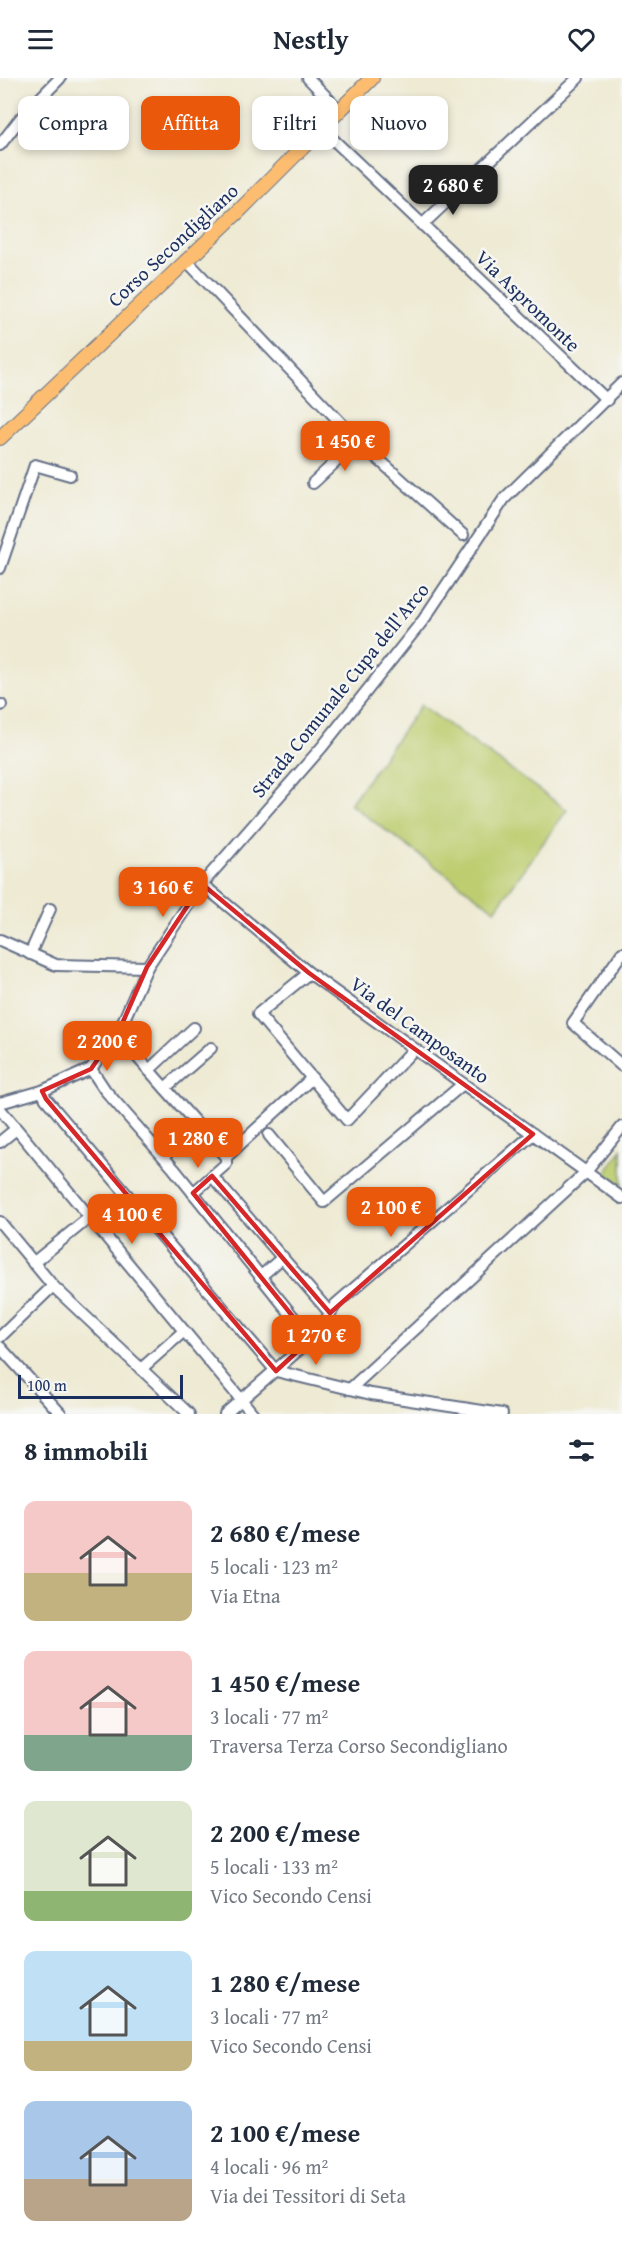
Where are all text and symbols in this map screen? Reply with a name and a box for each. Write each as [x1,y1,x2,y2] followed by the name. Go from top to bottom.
[273,19,349,59] text: Nestly
[24,23,57,56] icon: menu
[565,23,598,56] icon: heart
[18,96,129,150] chip: Compra
[141,96,240,150] chip: Affitta
[252,96,338,150] chip: Filtri
[350,96,448,150] chip: Nuovo
[398,165,508,216] pin: 2 680 €
[423,170,483,199] text: 2 680 €
[101,176,245,313] street label: Corso Secondigliano
[469,243,587,358] street label: Via Aspromonte
[290,421,400,472] pin: 1 450 €
[315,426,375,455] text: 1 450 €
[244,576,436,803] street label: Strada Comunale Cupa dell'Arco
[108,867,218,918] pin: 3 160 €
[133,872,193,901] text: 3 160 €
[345,969,496,1090] street label: Via del Camposanto
[52,1021,162,1072] pin: 2 200 €
[77,1026,137,1055] text: 2 200 €
[143,1118,253,1169] pin: 1 280 €
[168,1123,228,1152] text: 1 280 €
[336,1187,446,1238] pin: 2 100 €
[361,1192,421,1221] text: 2 100 €
[77,1194,187,1245] pin: 4 100 €
[102,1199,162,1228] text: 4 100 €
[261,1315,371,1366] pin: 1 270 €
[286,1320,346,1349] text: 1 270 €
[18,1372,183,1400] scale bar
[27,1373,67,1397] text: 100 m
[24,1431,148,1470] text: 8 immobili
[565,1434,598,1467] icon: filters
[210,1513,360,1552] text: 2 680 €/mese
[72,1525,144,1597] icon: home
[210,1552,338,1581] text: 5 locali · 123 m²
[210,1581,280,1610] text: Via Etna
[210,1663,360,1702] text: 1 450 €/mese
[72,1675,144,1747] icon: home
[210,1702,328,1731] text: 3 locali · 77 m²
[210,1731,508,1760] text: Traversa Terza Corso Secondigliano
[210,1813,360,1852] text: 2 200 €/mese
[72,1825,144,1897] icon: home
[210,1852,338,1881] text: 5 locali · 133 m²
[210,1881,372,1910] text: Vico Secondo Censi
[210,1963,360,2002] text: 1 280 €/mese
[72,1975,144,2047] icon: home
[210,2002,328,2031] text: 3 locali · 77 m²
[210,2031,372,2060] text: Vico Secondo Censi
[210,2113,360,2152] text: 2 100 €/mese
[72,2125,144,2197] icon: home
[210,2152,328,2181] text: 4 locali · 96 m²
[210,2181,406,2210] text: Via dei Tessitori di Seta

